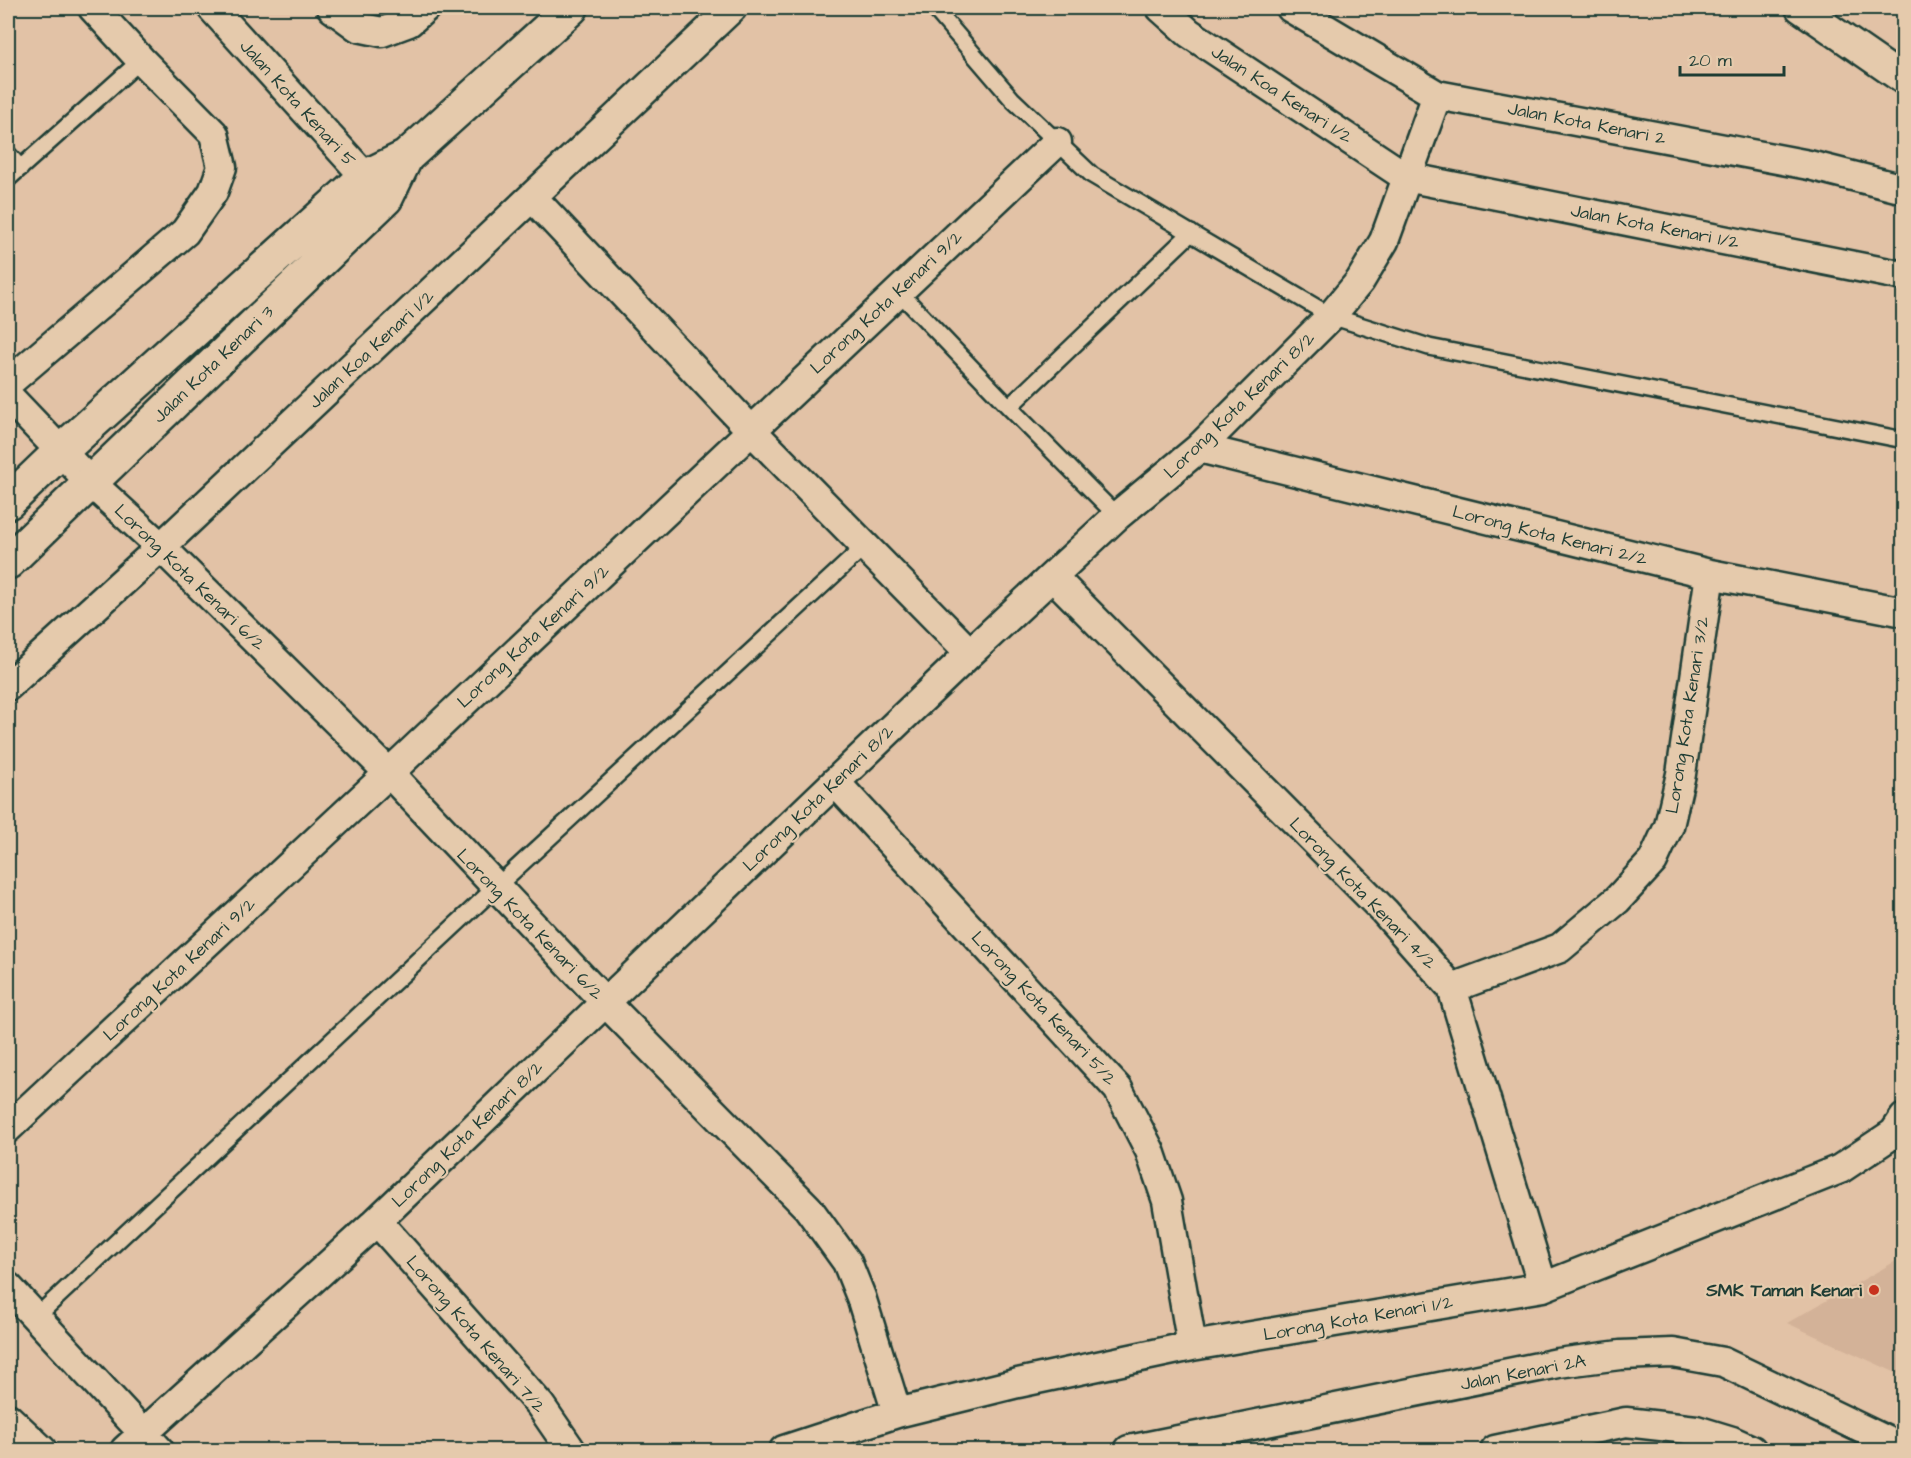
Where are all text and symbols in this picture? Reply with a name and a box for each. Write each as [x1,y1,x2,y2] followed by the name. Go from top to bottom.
[234,34,362,172] street label: Jalan Kota Kenari 5
[1206,39,1358,150] street label: Jalan Koa Kenari 1/2
[1680,39,1784,77] scale bar
[1689,48,1732,73] text: 20 m
[1506,96,1669,151] street label: Jalan Kota Kenari 2
[1569,198,1742,255] street label: Jalan Kota Kenari 1/2
[805,224,969,381] street label: Lorong Kota Kenari 9/2
[303,284,440,414] street label: Jalan Koa Kenari 1/2
[147,300,279,429] street label: Jalan Kota Kenari 3
[1158,326,1322,485] street label: Lorong Kota Kenari 8/2
[108,498,271,657] street label: Lorong Kota Kenari 6/2
[1449,499,1651,573] street label: Lorong Kota Kenari 2/2
[452,558,616,715] street label: Lorong Kota Kenari 9/2
[1660,614,1717,816] street label: Lorong Kota Kenari 3/2
[737,719,901,878] street label: Lorong Kota Kenari 8/2
[1283,812,1442,976] street label: Lorong Kota Kenari 4/2
[450,843,609,1007] street label: Lorong Kota Kenari 6/2
[98,891,262,1048] street label: Lorong Kota Kenari 9/2
[965,926,1122,1092] street label: Lorong Kota Kenari 5/2
[386,1055,550,1214] street label: Lorong Kota Kenari 8/2
[399,1250,551,1420] street label: Lorong Kota Kenari 7/2
[1705,1278,1862,1303] place label: SMK Taman Kenari
[1867,1283,1881,1297] marker: SMK Taman Kenari
[1261,1289,1456,1348] street label: Lorong Kota Kenari 1/2
[1458,1348,1588,1397] street label: Jalan Kenari 2A

